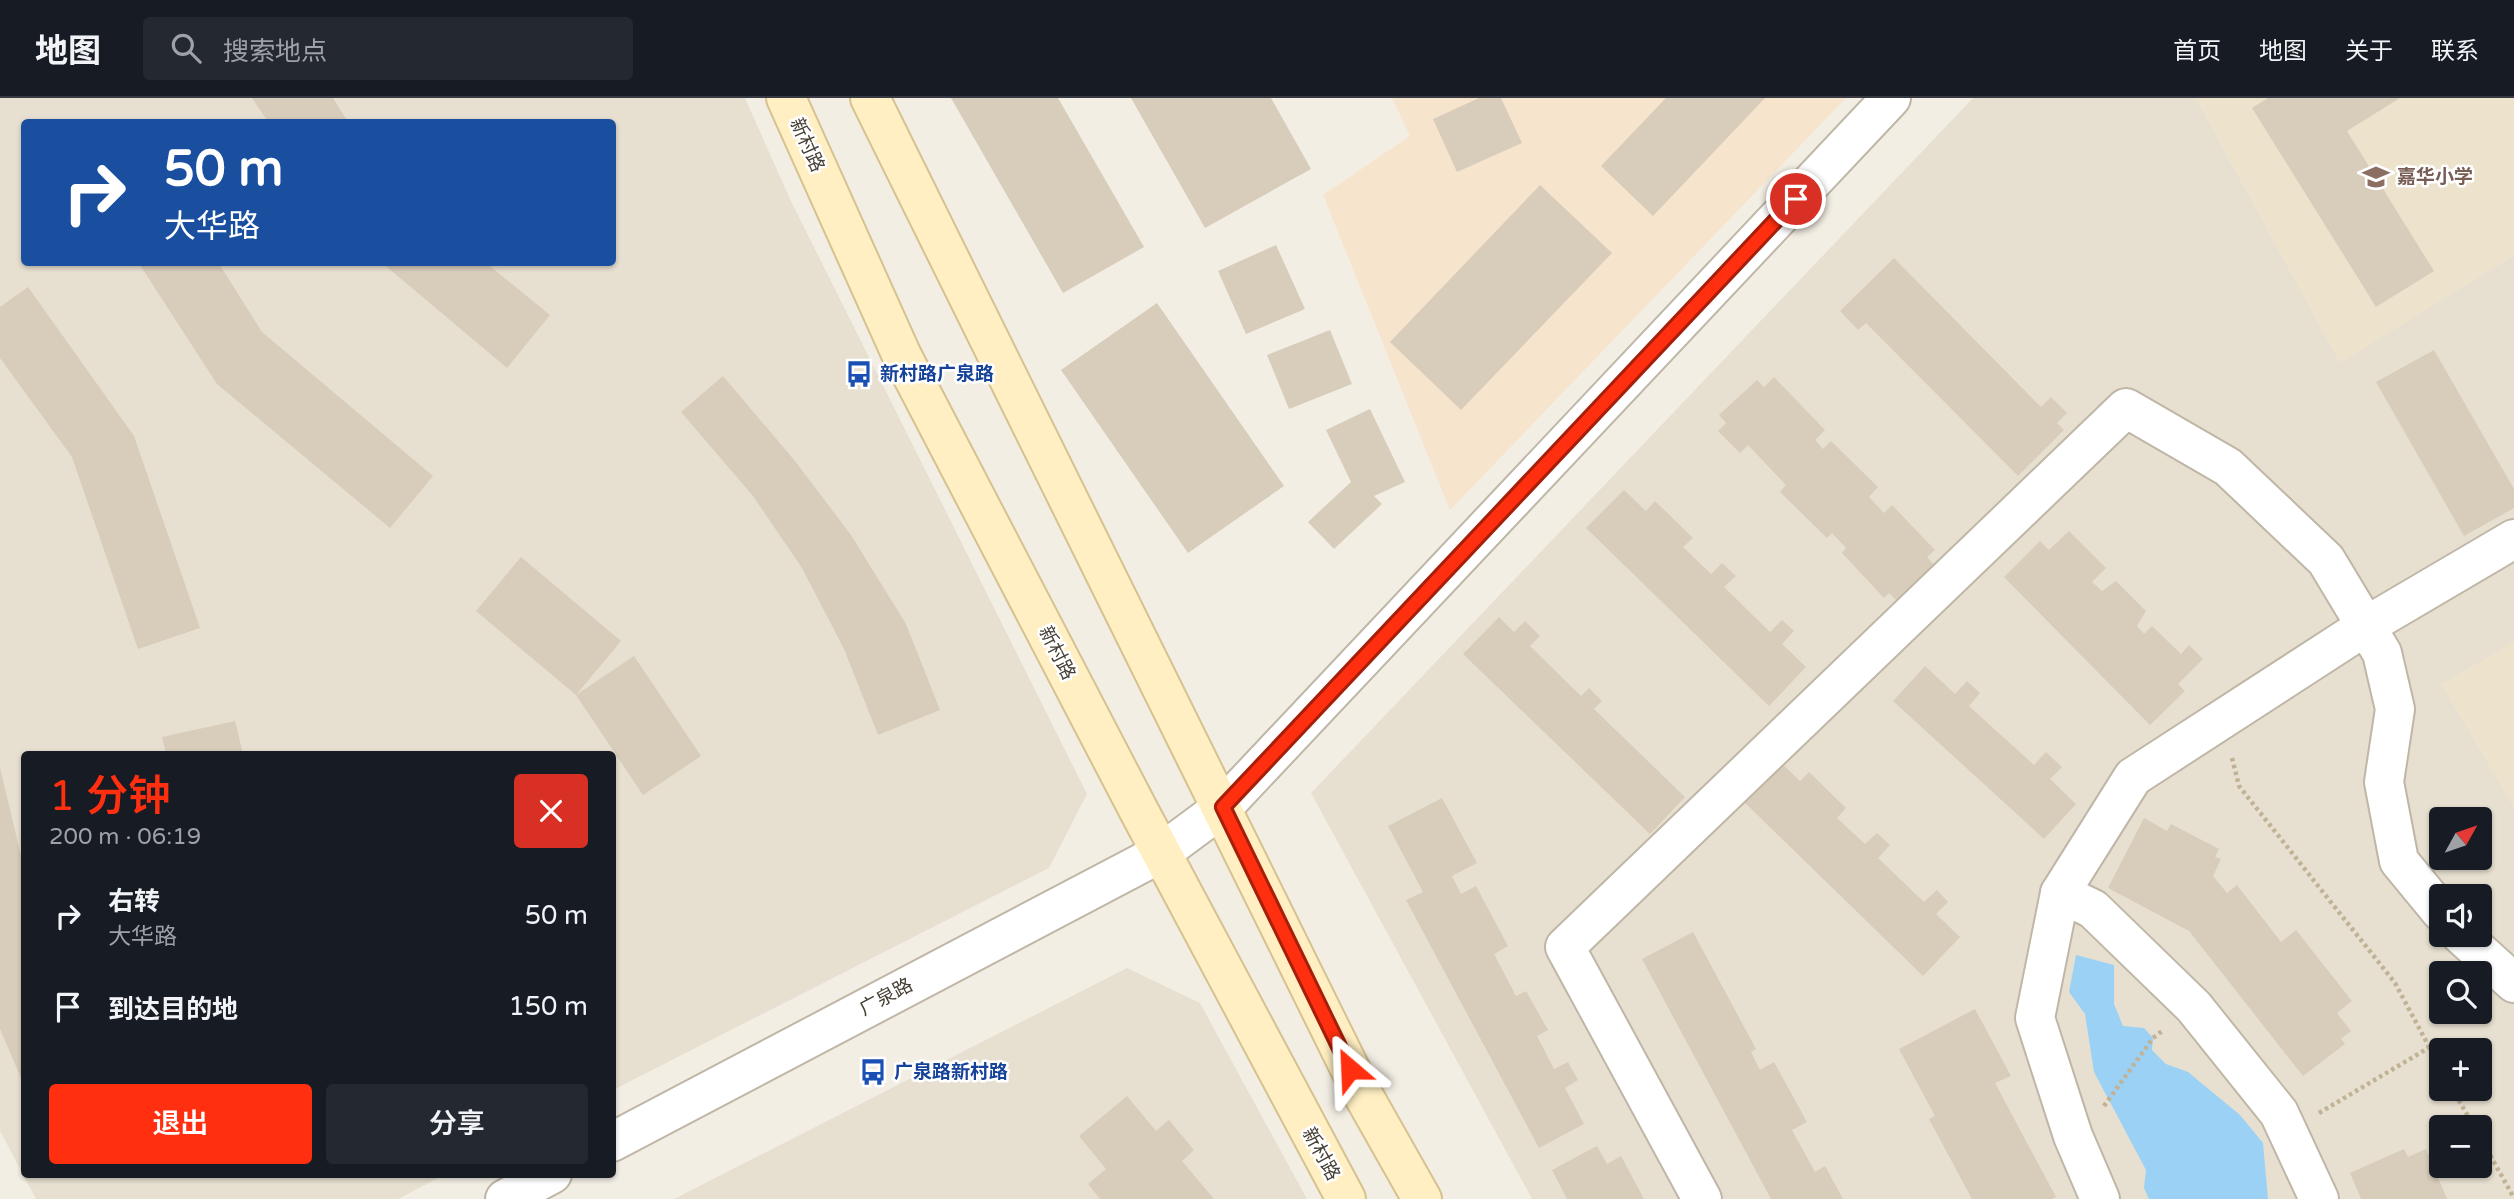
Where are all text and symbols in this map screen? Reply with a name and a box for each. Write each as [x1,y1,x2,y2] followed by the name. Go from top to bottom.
[143,17,633,80] search box
[167,29,205,67] icon: search
[35,32,101,71] text: 地图
[223,36,327,67] text: 搜索地点
[2173,37,2221,66] text: 首页
[2259,37,2307,66] text: 地图
[2345,37,2393,66] text: 关于
[2431,37,2479,66] text: 联系
[785,114,829,176] street label: 新村路
[164,140,283,199] text: 50 m
[49,147,140,238] icon: right
[2361,162,2391,192] school or university icon: 嘉华小学
[2397,166,2473,188] place label: 嘉华小学
[1766,169,1826,229] pin
[1777,180,1815,218] icon: arrive
[164,208,260,246] text: 大华路
[844,359,874,389] bus stop icon: 新村路广泉路
[880,363,994,385] place label: 新村路广泉路
[1034,623,1080,683] street label: 新村路
[49,771,170,822] text: 1 分钟
[514,774,588,848] button: close
[2429,807,2492,870] north arrow
[2429,807,2492,1178] map controls
[49,823,201,851] text: 200 m · 06:19
[2429,884,2492,947] button: sound
[108,886,160,917] text: 右转
[49,897,87,935] icon: right
[525,900,588,931] text: 50 m
[108,923,177,951] text: 大华路
[2429,961,2492,1024] button: search
[856,974,916,1020] street label: 广泉路
[49,988,87,1026] icon: arrive
[508,991,588,1022] text: 150 m
[108,994,238,1025] text: 到达目的地
[1313,1032,1387,1106] position arrow
[2429,1038,2492,1101] button: +
[858,1057,888,1087] bus stop icon: 广泉路新村路
[894,1061,1008,1083] place label: 广泉路新村路
[49,1084,312,1164] button: 退出
[326,1084,588,1164] button: 分享
[2429,1115,2492,1178] button: −
[1298,1124,1344,1184] street label: 新村路

